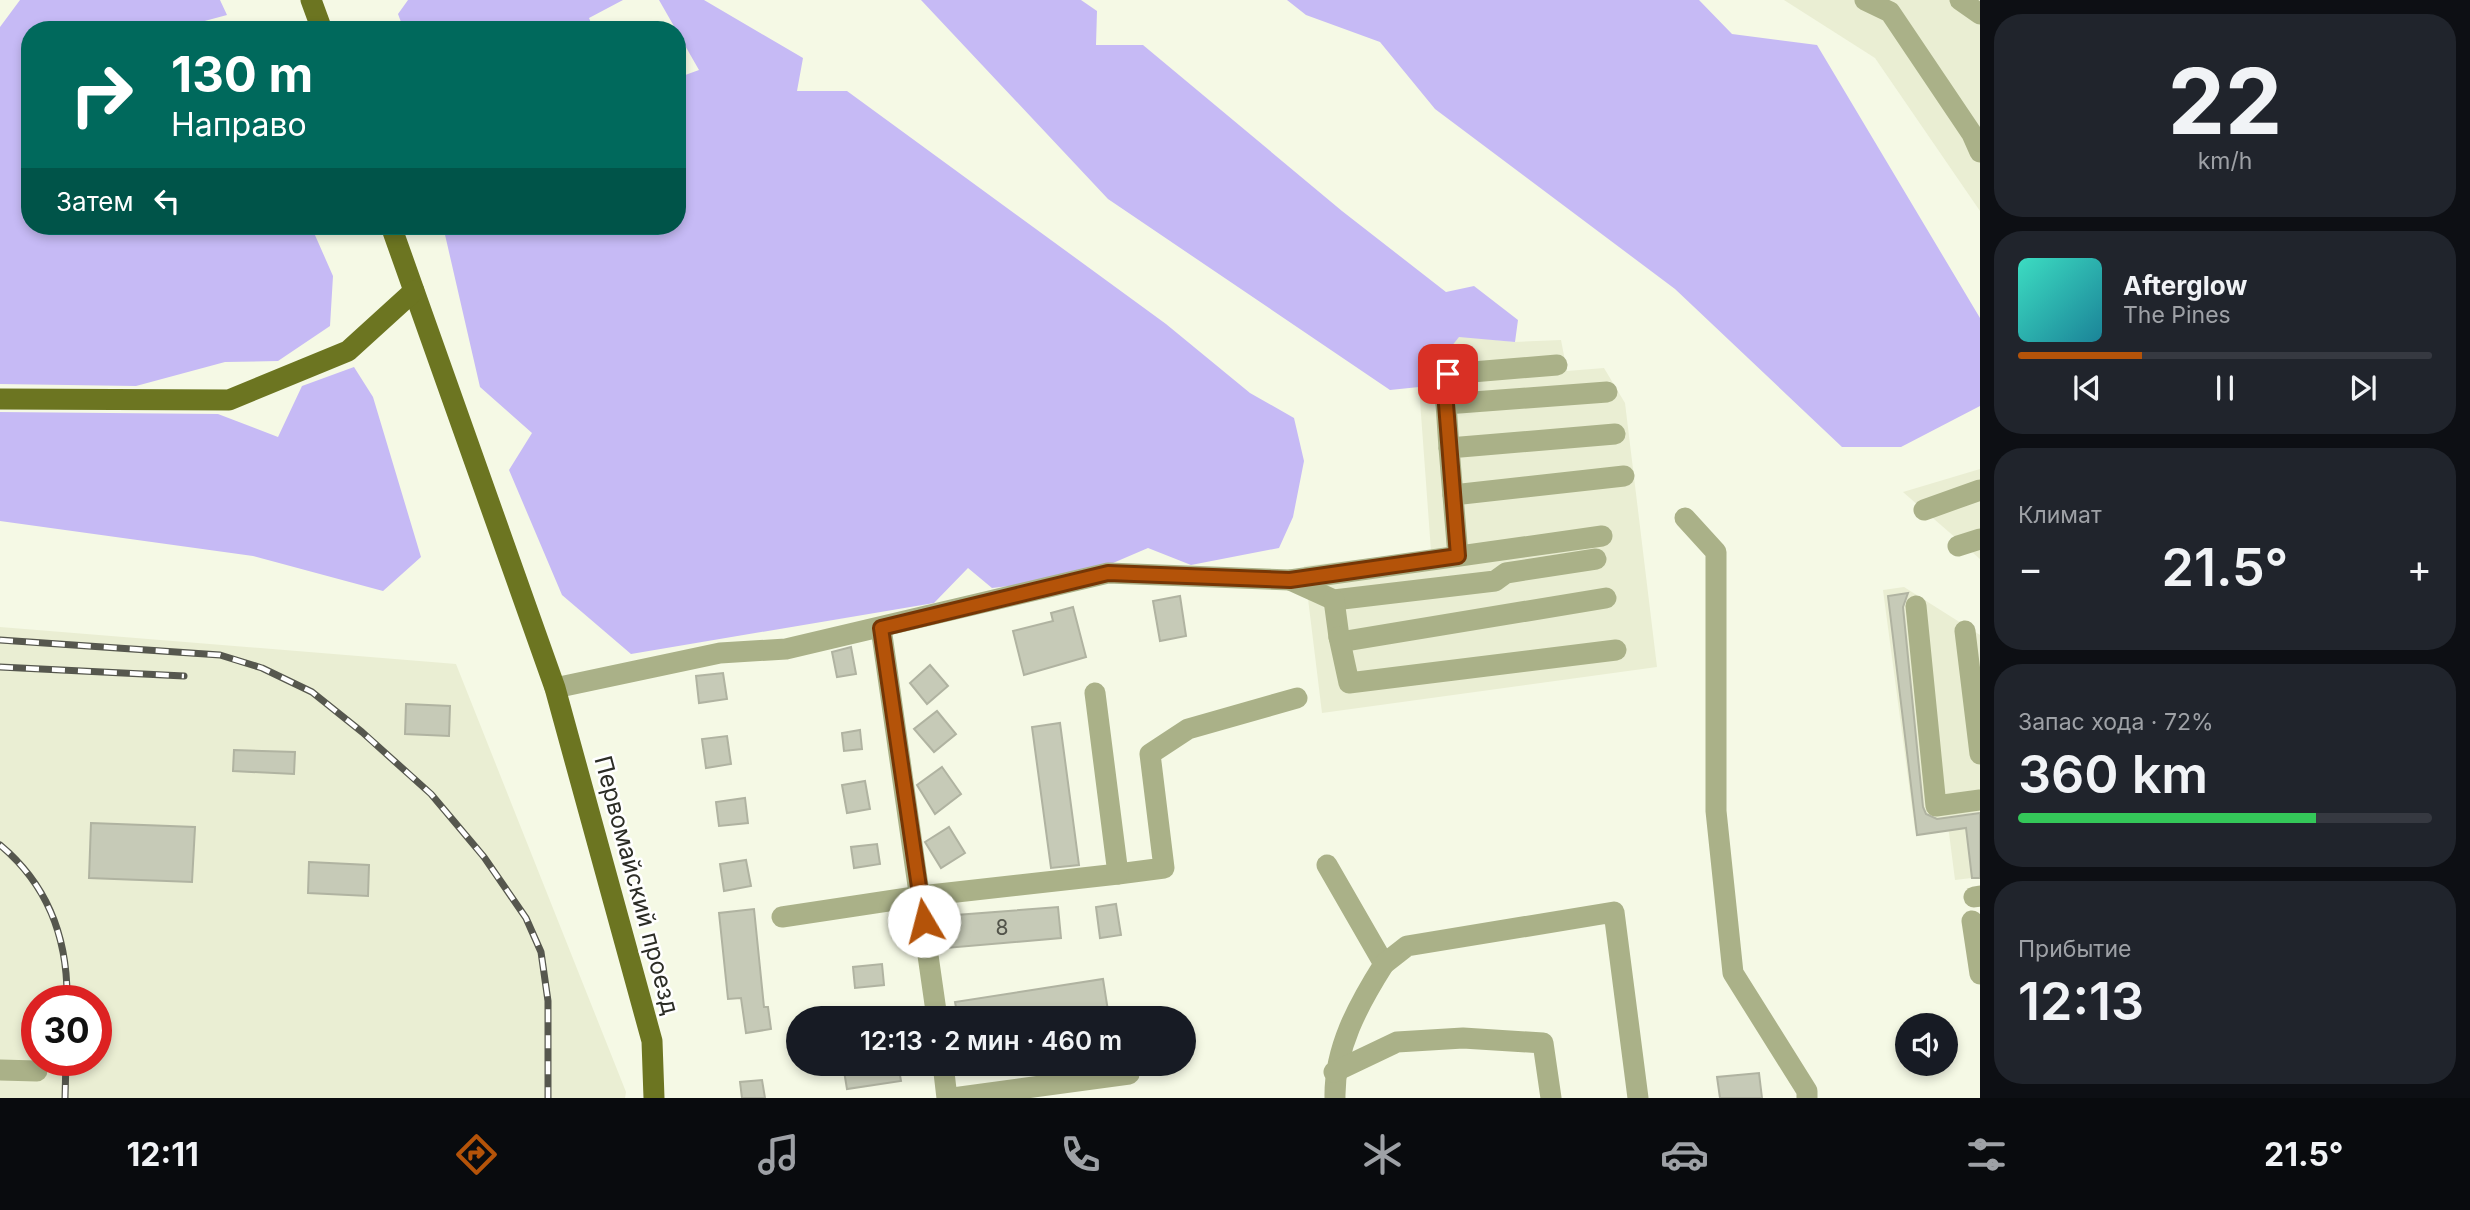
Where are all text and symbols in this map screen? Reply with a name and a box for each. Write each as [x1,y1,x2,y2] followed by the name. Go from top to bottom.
[171,45,313,104] text: 130 m
[2168,46,2282,156] text: 22
[56,49,147,140] icon: right
[171,105,307,144] text: Направо
[2198,147,2252,175] text: km/h
[148,182,186,220] icon: left
[56,186,134,217] text: Затем
[2123,270,2247,301] text: Afterglow
[2123,301,2231,329] text: The Pines
[1418,344,1478,404] pin
[1429,355,1467,393] icon: arrive
[2068,369,2106,407] icon: previous
[2206,369,2244,407] icon: pause
[2344,369,2382,407] icon: next
[2018,501,2102,529] text: Климат
[2162,536,2288,599] text: 21.5°
[2018,545,2043,591] text: −
[2407,545,2432,591] text: +
[2018,708,2214,736] text: Запас хода · 72%
[2018,743,2208,806] text: 360 km
[588,752,686,1018] street label: Первомайский проезд
[887,884,961,958] position arrow
[996,915,1009,940] house number: 8
[2018,935,2131,963] text: Прибытие
[2018,970,2144,1033] text: 12:13
[21,985,112,1076] speed limit sign: 30
[1895,1013,1958,1076] map controls
[1895,1013,1958,1076] button: sound
[860,1025,1122,1056] text: 12:13 · 2 мин · 460 m
[452,1130,501,1179] icon: directions
[754,1130,803,1179] icon: music
[1056,1130,1105,1179] icon: phone
[1358,1130,1407,1179] icon: climate
[1660,1130,1709,1179] icon: car
[1962,1130,2011,1179] icon: filters
[127,1135,199,1174] text: 12:11
[2264,1135,2343,1174] text: 21.5°

